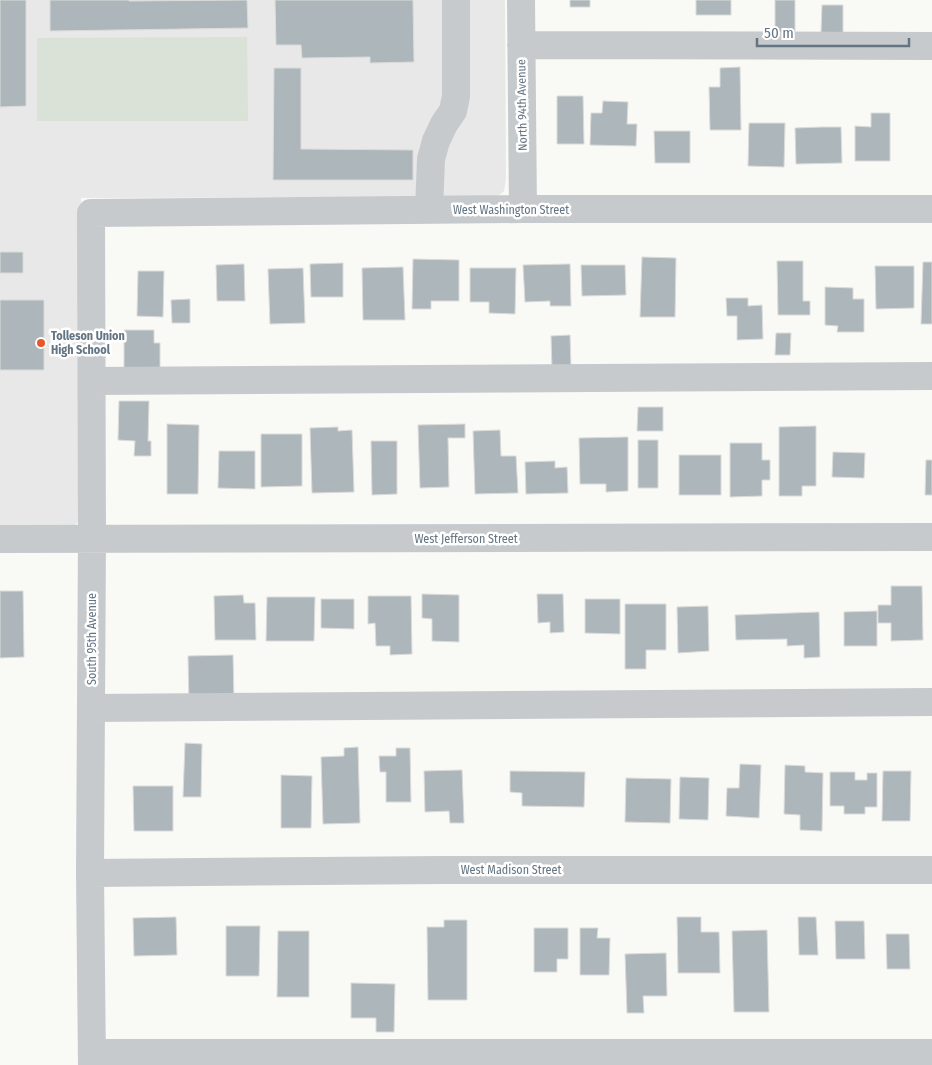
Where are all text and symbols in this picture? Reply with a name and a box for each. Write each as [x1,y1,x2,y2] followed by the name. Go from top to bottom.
[757,15,910,47] scale bar
[764,24,794,42] text: 50 m
[514,59,530,151] street label: North 94th Avenue
[453,203,569,217] street label: West Washington Street
[51,329,125,357] place label: Tolleson Union High School
[35,337,47,349] marker: Tolleson Union High School
[414,532,518,546] street label: West Jefferson Street
[85,593,99,685] street label: South 95th Avenue
[461,863,561,877] street label: West Madison Street

